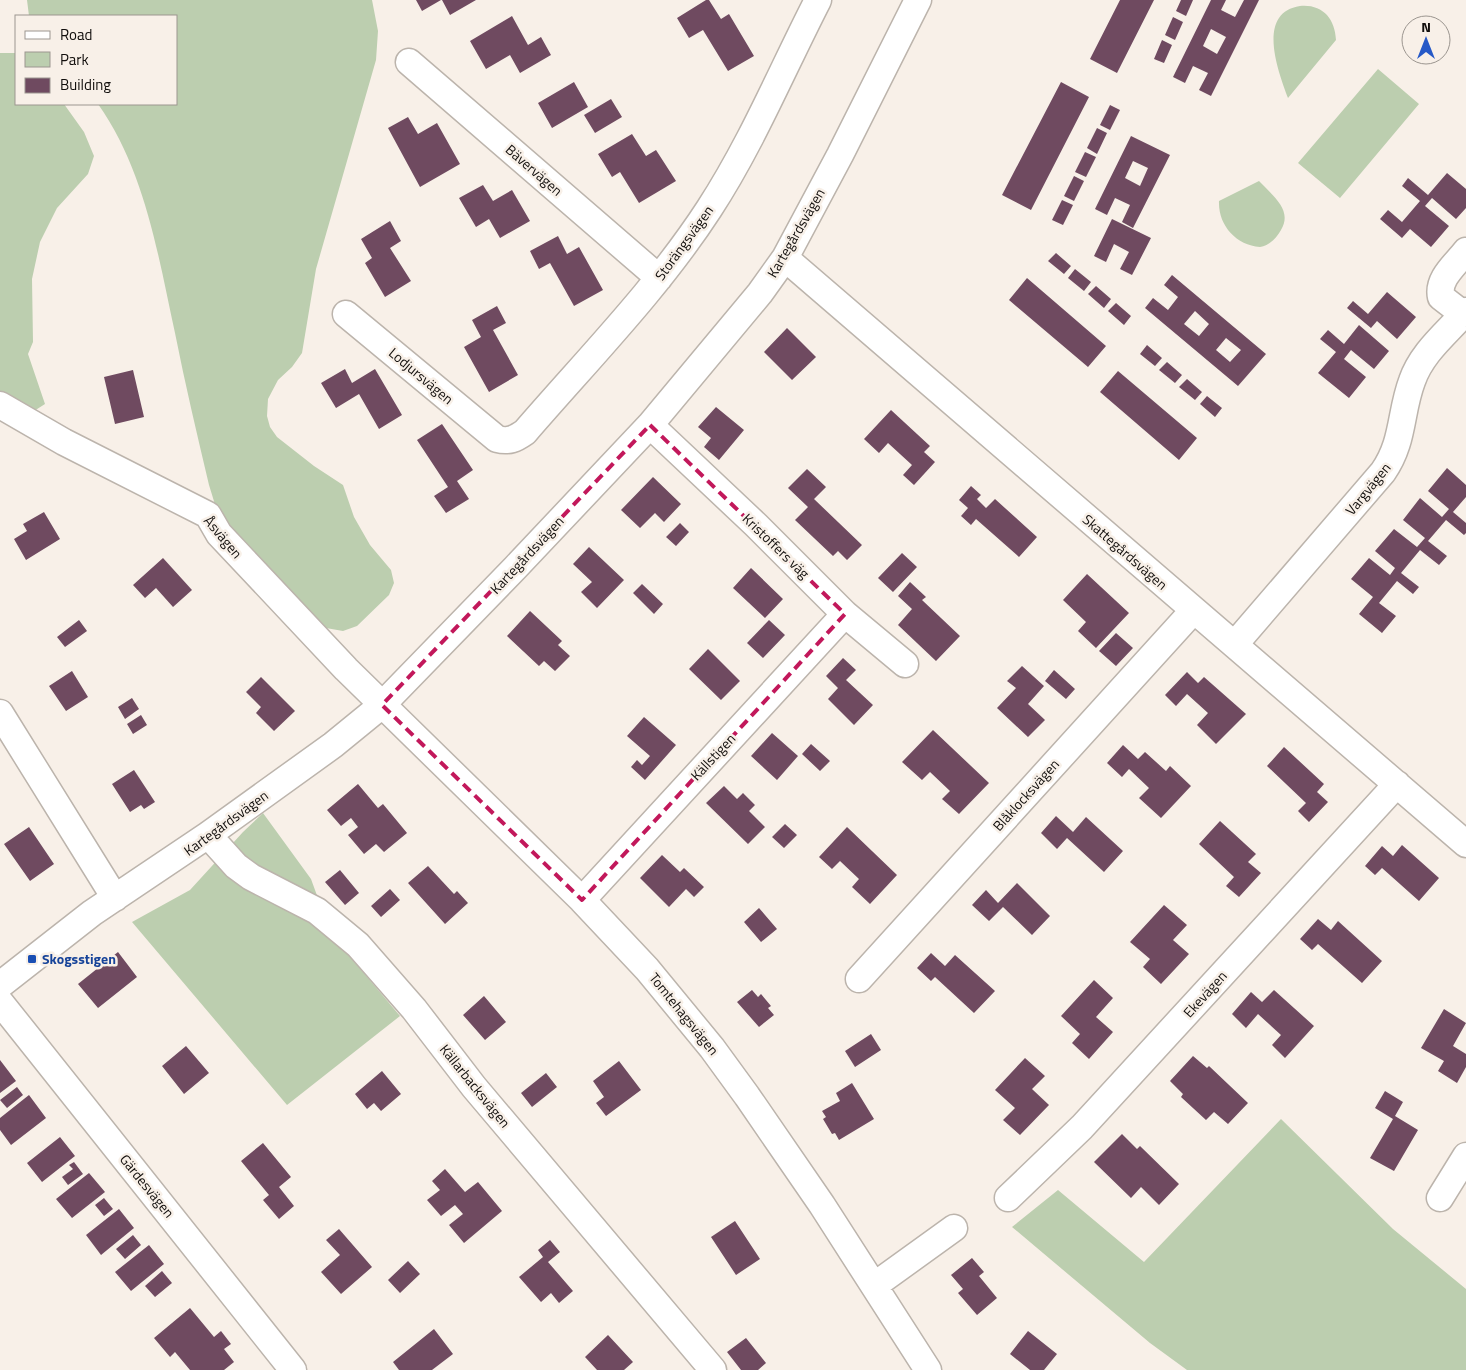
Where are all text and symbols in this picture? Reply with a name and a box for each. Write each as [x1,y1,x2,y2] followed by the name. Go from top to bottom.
[15,15,178,105] legend
[1401,15,1451,65] north arrow
[1421,16,1431,37] text: N
[60,23,92,46] text: Road
[60,48,89,71] text: Park
[60,73,111,96] text: Building
[501,139,567,200] street label: Bävervägen
[761,184,830,281] street label: Kartegårdsvägen
[649,201,718,285] street label: Storängsvägen
[384,342,458,409] street label: Lodjursvägen
[1340,458,1395,519] street label: Vargvägen
[738,508,815,583] street label: Kristoffers väg
[1078,509,1172,594] street label: Skattegårdsvägen
[199,511,248,563] street label: Åsvägen
[485,511,568,598] street label: Kartegårdsvägen
[685,728,740,785] street label: Källstigen
[987,754,1064,835] street label: Blåklocksvägen
[179,785,272,860] street label: Kartegårdsvägen
[42,948,116,969] place label: Skogsstigen
[26,953,38,965] marker: Skogsstigen
[1178,966,1231,1022] street label: Ekevägen
[645,968,724,1059] street label: Tomtehagsvägen
[435,1039,516,1132] street label: Källarbacksvägen
[115,1149,180,1222] street label: Gärdesvägen

